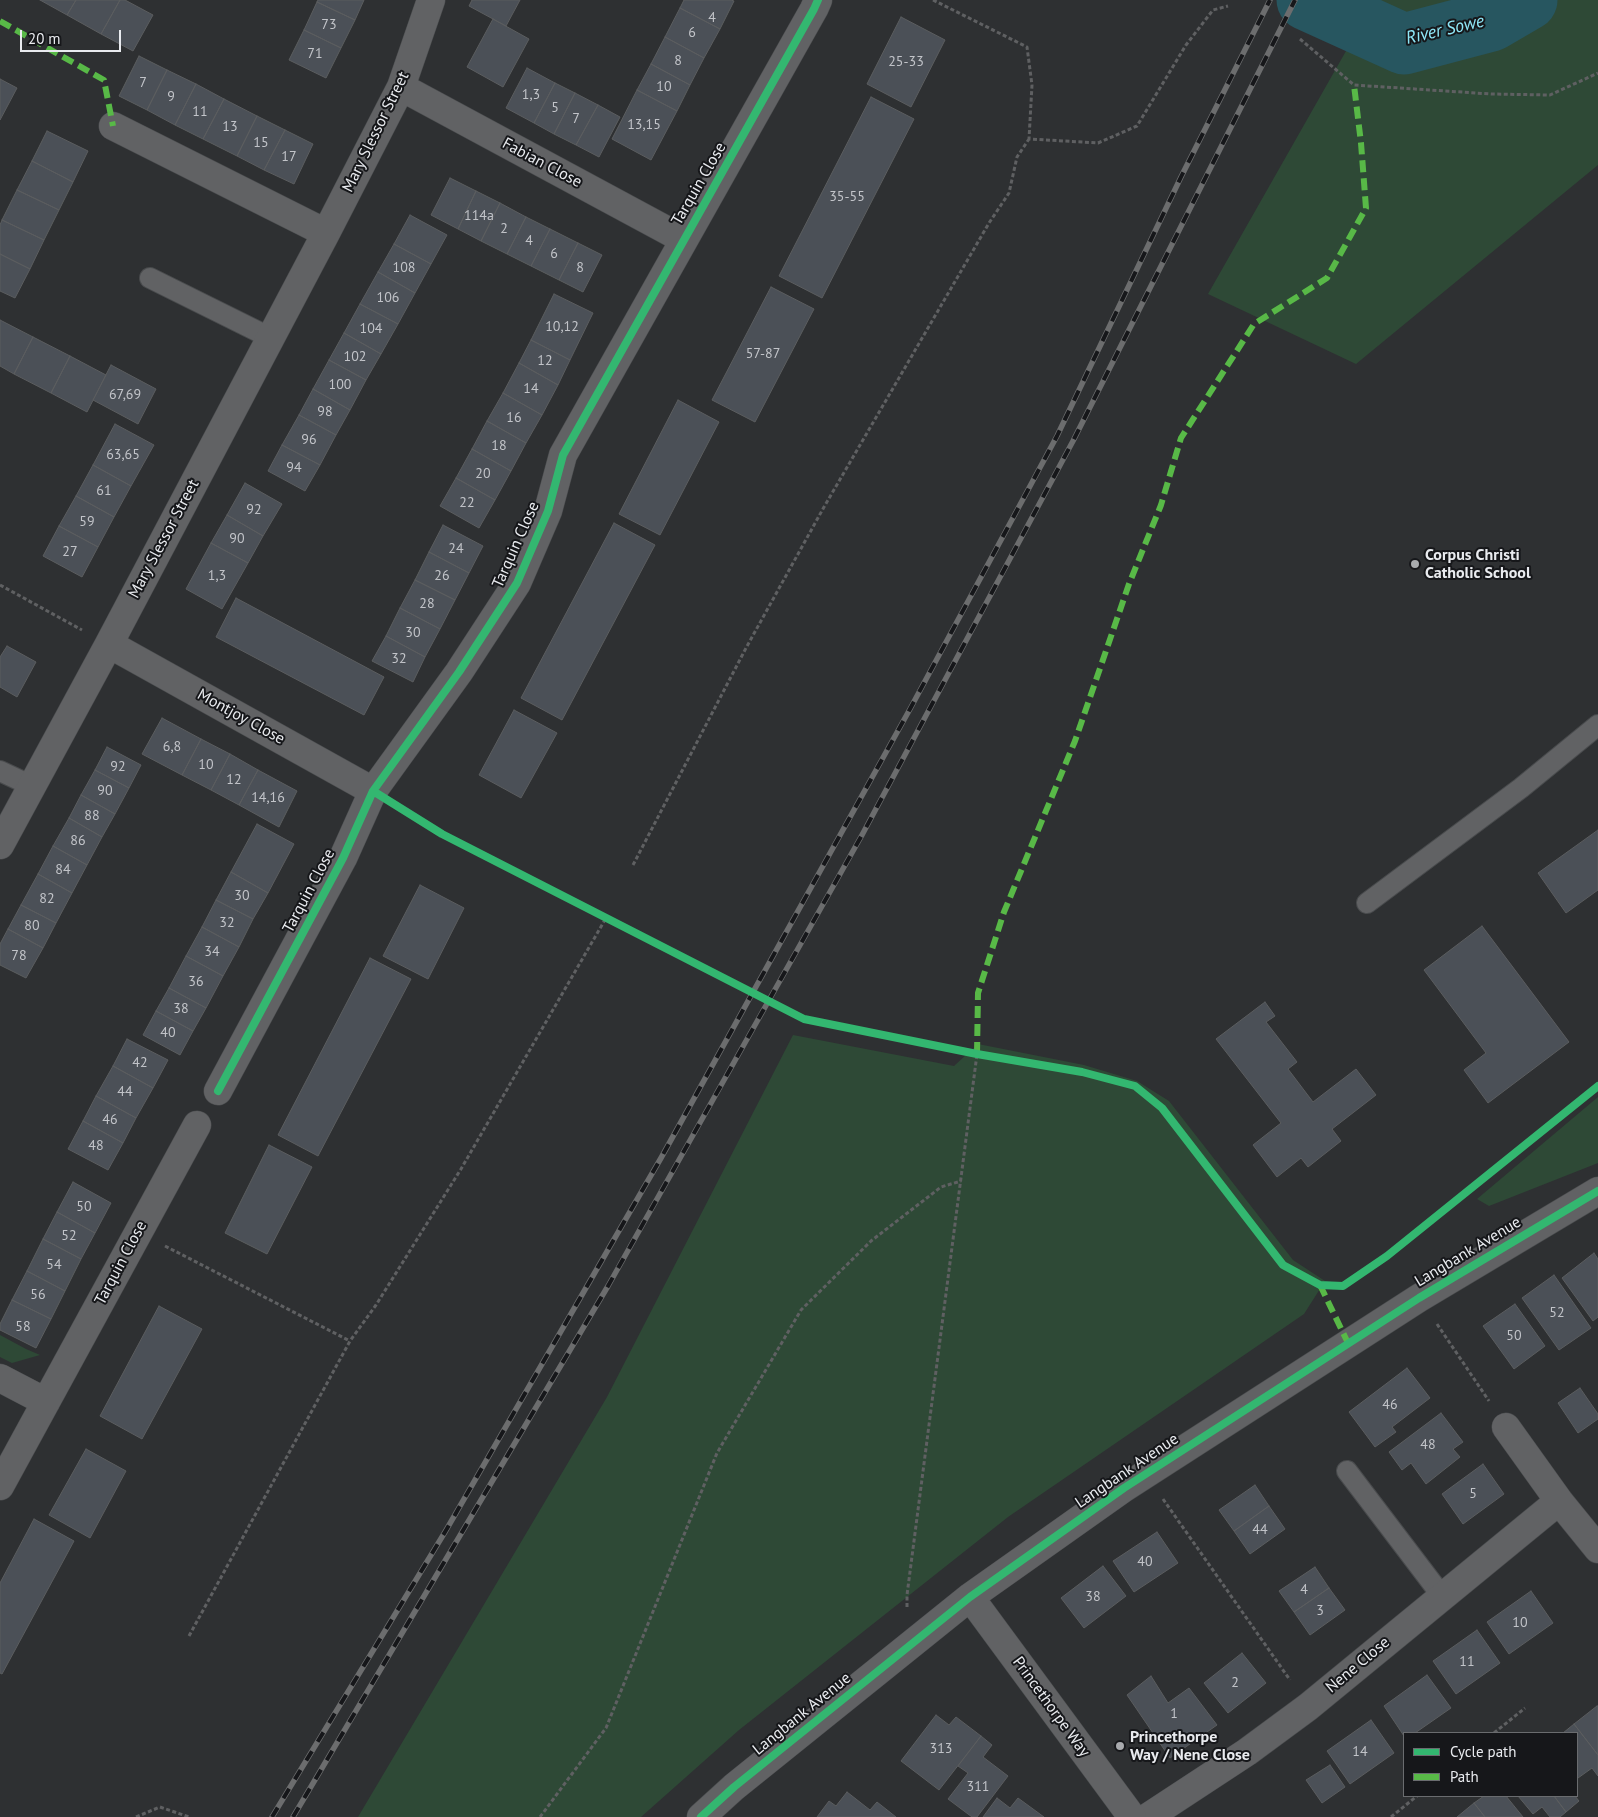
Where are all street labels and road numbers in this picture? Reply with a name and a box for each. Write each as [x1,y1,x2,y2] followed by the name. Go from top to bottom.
[339,69,413,195] street label: Mary Slessor Street
[499,134,585,192] street label: Fabian Close
[668,139,730,229] street label: Tarquin Close
[125,476,203,602] street label: Mary Slessor Street
[488,499,544,591] street label: Tarquin Close
[194,685,288,749] street label: Montjoy Close
[279,846,339,936] street label: Tarquin Close
[1411,1213,1525,1291] street label: Langbank Avenue
[91,1218,151,1308] street label: Tarquin Close
[1072,1429,1182,1513] street label: Langbank Avenue
[1322,1633,1394,1697] street label: Nene Close
[1008,1653,1094,1761] street label: Princethorpe Way
[749,1669,855,1759] street label: Langbank Avenue

